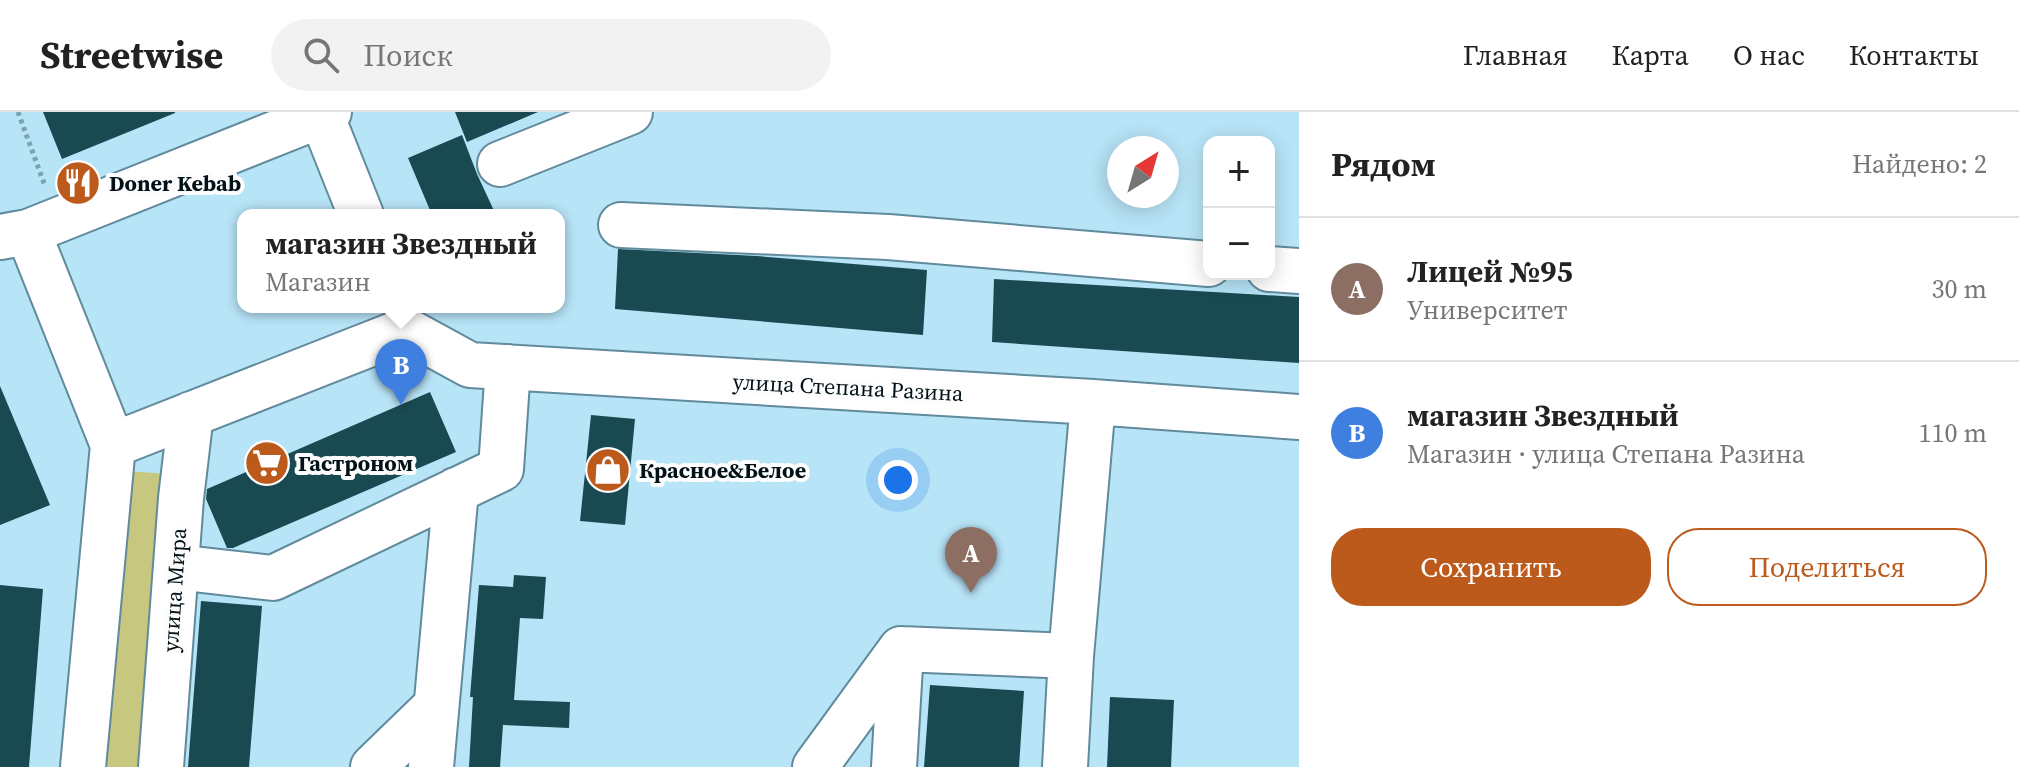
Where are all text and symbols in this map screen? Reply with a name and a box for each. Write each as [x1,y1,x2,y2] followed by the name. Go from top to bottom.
[271,19,831,91] search box
[40,29,223,81] text: Streetwise
[299,33,343,77] icon: search
[363,35,453,76] text: Поиск
[1463,36,1568,74] text: Главная
[1612,36,1689,74] text: Карта
[1733,36,1805,74] text: О нас
[1849,36,1979,74] text: Контакты
[1107,136,1179,208] north arrow
[1203,136,1275,280] map controls
[1203,136,1275,208] button: +
[1331,141,1436,187] text: Рядом
[1852,146,1987,182] text: Найдено: 2
[54,159,102,207] restaurant icon: Doner Kebab
[109,168,241,198] place label: Doner Kebab
[1203,208,1275,280] button: −
[237,209,565,313] popup
[265,223,537,264] text: магазин Звездный
[1407,251,1573,292] text: Лицей №95
[265,264,370,300] text: Магазин
[1348,271,1366,307] text: A
[1932,271,1987,307] text: 30 m
[1407,292,1568,328] text: Университет
[375,339,427,405] pin: B
[732,366,965,408] street label: улица Степана Разина
[1407,395,1679,436] text: магазин Звездный
[1349,415,1365,451] text: B
[1919,415,1987,451] text: 110 m
[1407,436,1805,472] text: Магазин · улица Степана Разина
[243,439,291,487] supermarket icon: Гастроном
[584,446,632,494] shop icon: Красное&Белое
[298,448,413,478] place label: Гастроном
[639,455,806,485] place label: Красное&Белое
[878,460,918,500] your location
[155,526,193,653] street label: улица Мира
[945,527,997,593] pin: A
[1331,528,1651,606] button: Сохранить
[1667,528,1987,606] button: Поделиться

